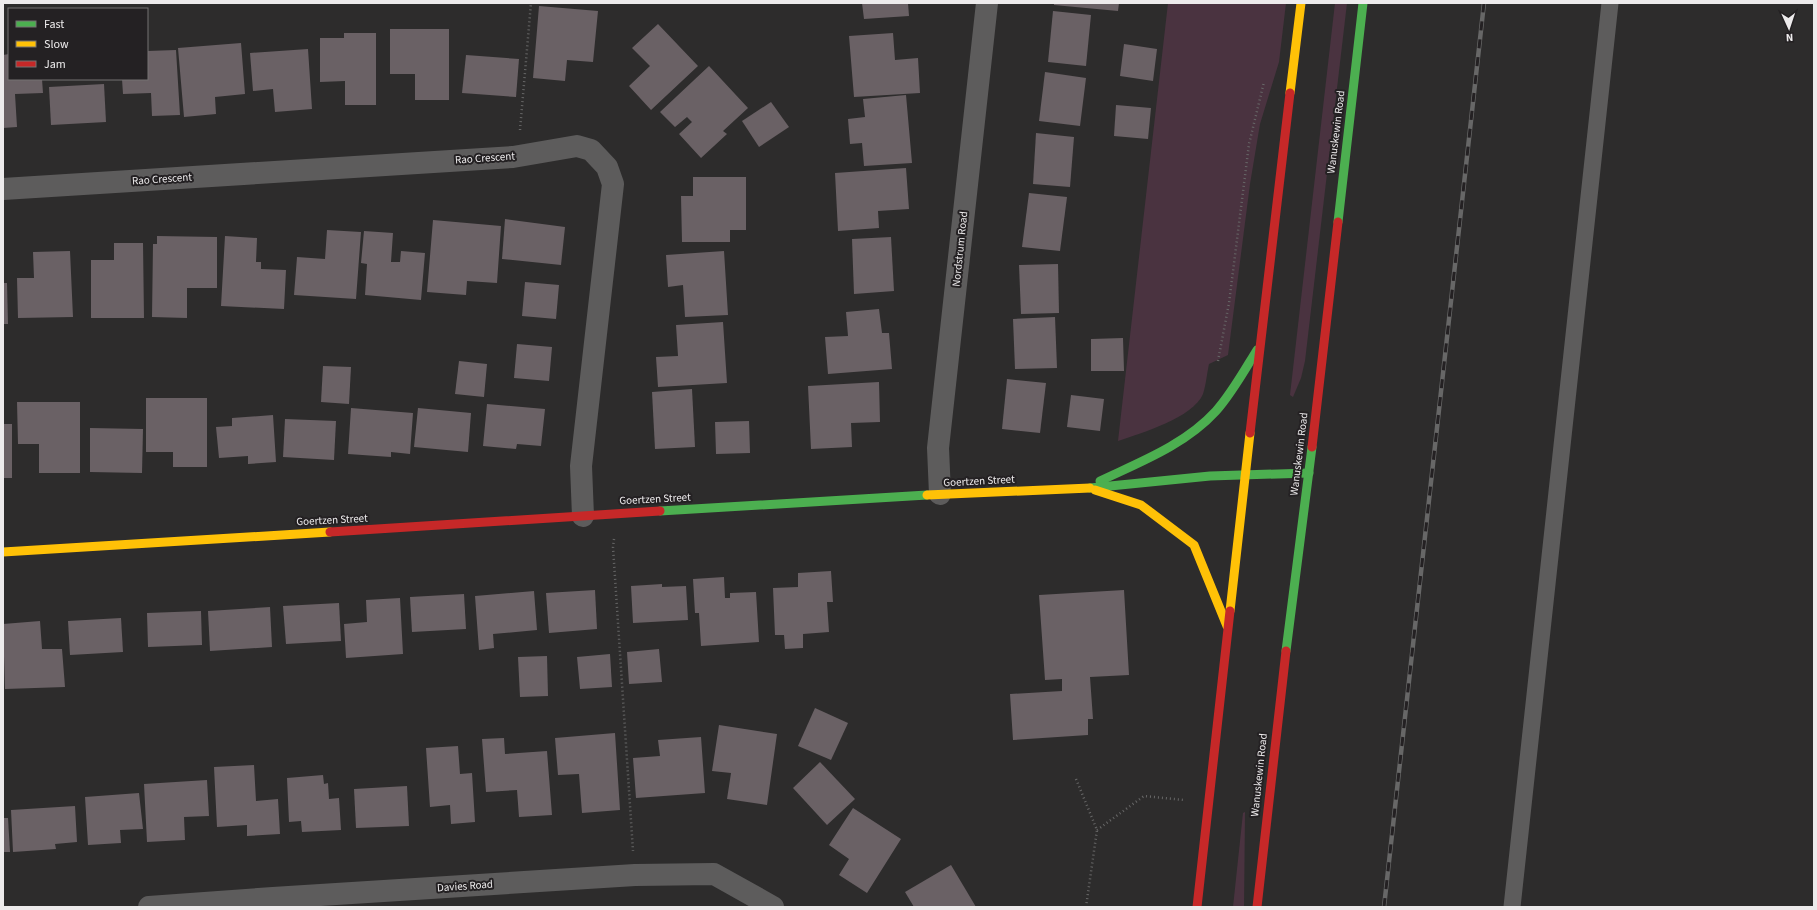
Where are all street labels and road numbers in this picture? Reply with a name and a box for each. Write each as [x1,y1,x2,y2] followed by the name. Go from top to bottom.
[1323,89,1349,175] street label: Wanuskewin Road
[455,148,516,168] street label: Rao Crescent
[132,169,193,189] street label: Rao Crescent
[949,211,971,287] street label: Nordstrum Road
[1286,411,1312,497] street label: Wanuskewin Road
[943,472,1015,490] street label: Goertzen Street
[619,490,691,508] street label: Goertzen Street
[296,511,368,529] street label: Goertzen Street
[1247,733,1271,817] street label: Wanuskewin Road
[437,877,493,895] street label: Davies Road

